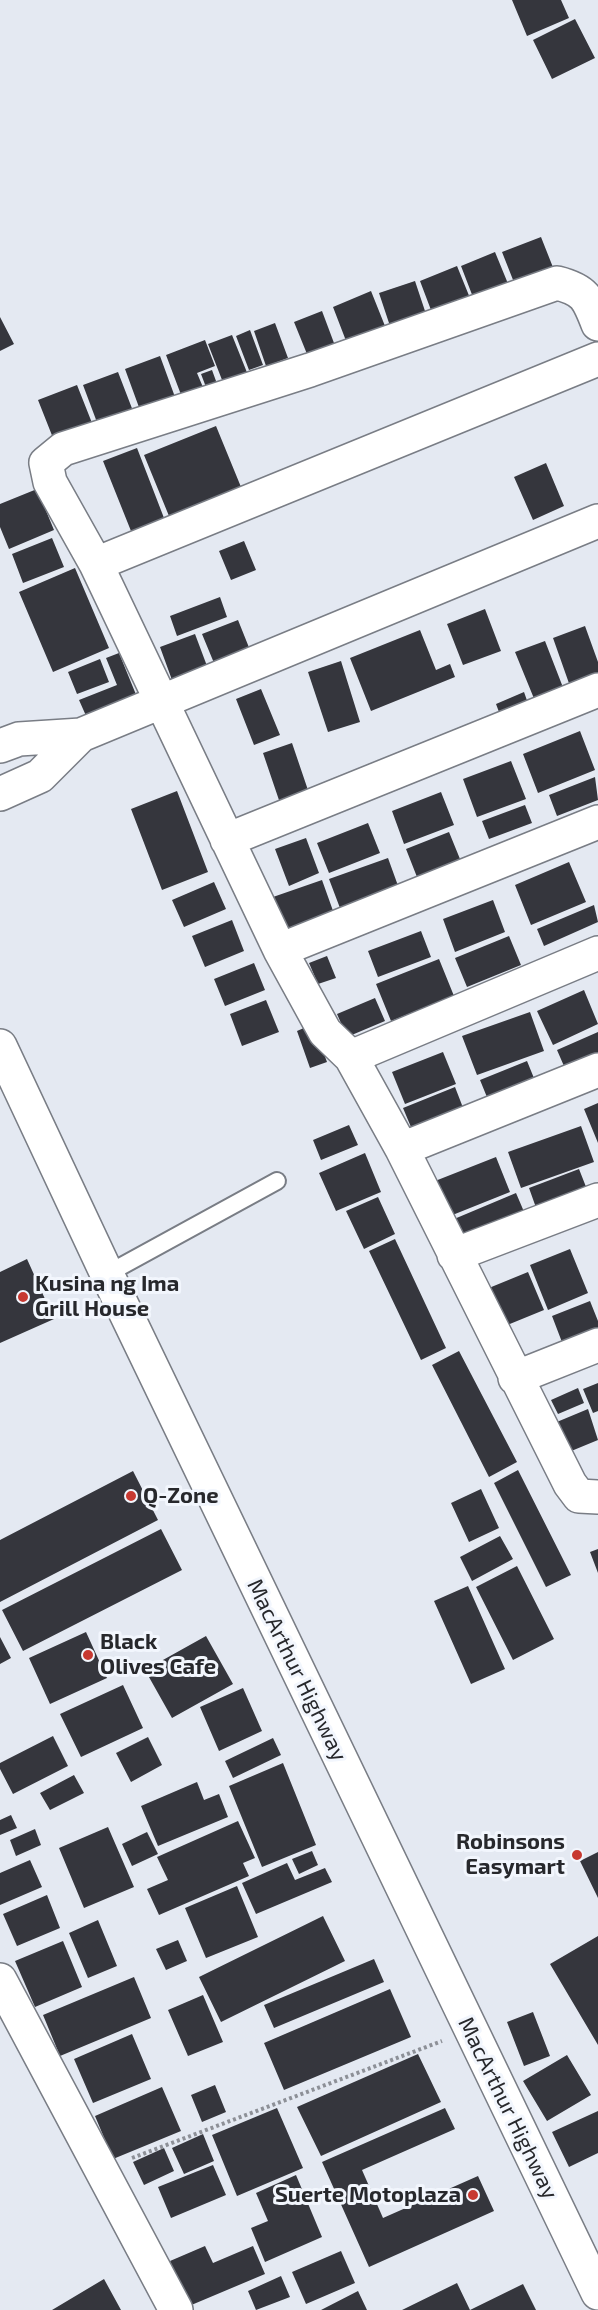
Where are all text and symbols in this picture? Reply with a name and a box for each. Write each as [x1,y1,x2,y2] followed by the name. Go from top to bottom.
[35,1271,179,1322] place label: Kusina ng Ima Grill House
[16,1290,30,1304] marker: Kusina ng Ima Grill House
[143,1483,219,1509] place label: Q-Zone
[124,1489,138,1503] marker: Q-Zone
[242,1575,352,1765] street label: MacArthur Highway
[100,1629,216,1681] place label: Black Olives Cafe
[81,1648,95,1662] marker: Black Olives Cafe
[456,1829,565,1880] place label: Robinsons Easymart
[570,1848,584,1862] marker: Robinsons Easymart
[453,2013,563,2203] street label: MacArthur Highway
[275,2182,461,2208] place label: Suerte Motoplaza
[466,2188,480,2202] marker: Suerte Motoplaza

